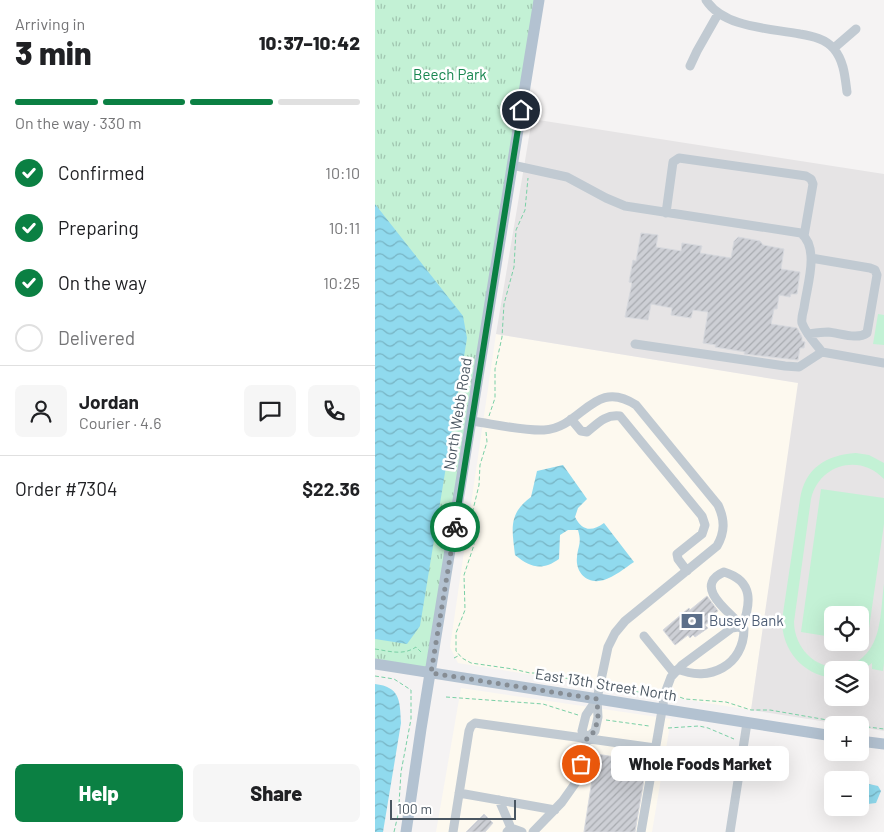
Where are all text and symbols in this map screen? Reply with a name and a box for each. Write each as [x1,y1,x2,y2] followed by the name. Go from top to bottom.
[15,14,85,33] text: Arriving in
[259,31,360,54] text: 10:37–10:42
[15,33,92,71] text: 3 min
[413,65,487,83] park label: Beech Park
[500,89,542,131] pin
[507,96,535,124] icon: home
[15,113,141,132] text: On the way · 330 m
[15,159,43,187] icon: check
[58,161,145,184] text: Confirmed
[325,163,360,182] text: 10:10
[15,214,43,242] icon: check
[58,216,139,239] text: Preparing
[329,218,360,237] text: 10:11
[15,269,43,297] icon: check
[58,271,147,294] text: On the way
[323,273,360,292] text: 10:25
[58,326,135,349] text: Delivered
[439,356,475,471] street label: North Webb Road
[15,385,67,437] button: person
[244,385,296,437] button: chat
[308,385,360,437] button: phone
[79,390,139,413] text: Jordan
[79,413,162,432] text: Courier · 4.6
[15,477,117,500] text: Order #7304
[302,477,360,500] text: $22.36
[430,502,480,552] courier
[441,513,469,541] icon: bike
[824,606,869,816] map controls
[824,606,869,651] button: locate
[679,608,705,634] bank icon: Busey Bank
[709,611,784,629] place label: Busey Bank
[824,661,869,706] button: layers
[534,664,678,704] street label: East 13th Street North
[824,716,869,761] button: +
[560,743,602,785] pin
[611,746,789,782] callout: Whole Foods Market
[567,750,595,778] icon: bag
[628,754,772,773] text: Whole Foods Market
[15,764,183,822] button: Help
[193,764,360,822] button: Share
[824,771,869,816] button: −
[390,797,516,820] scale bar
[397,800,432,817] text: 100 m

